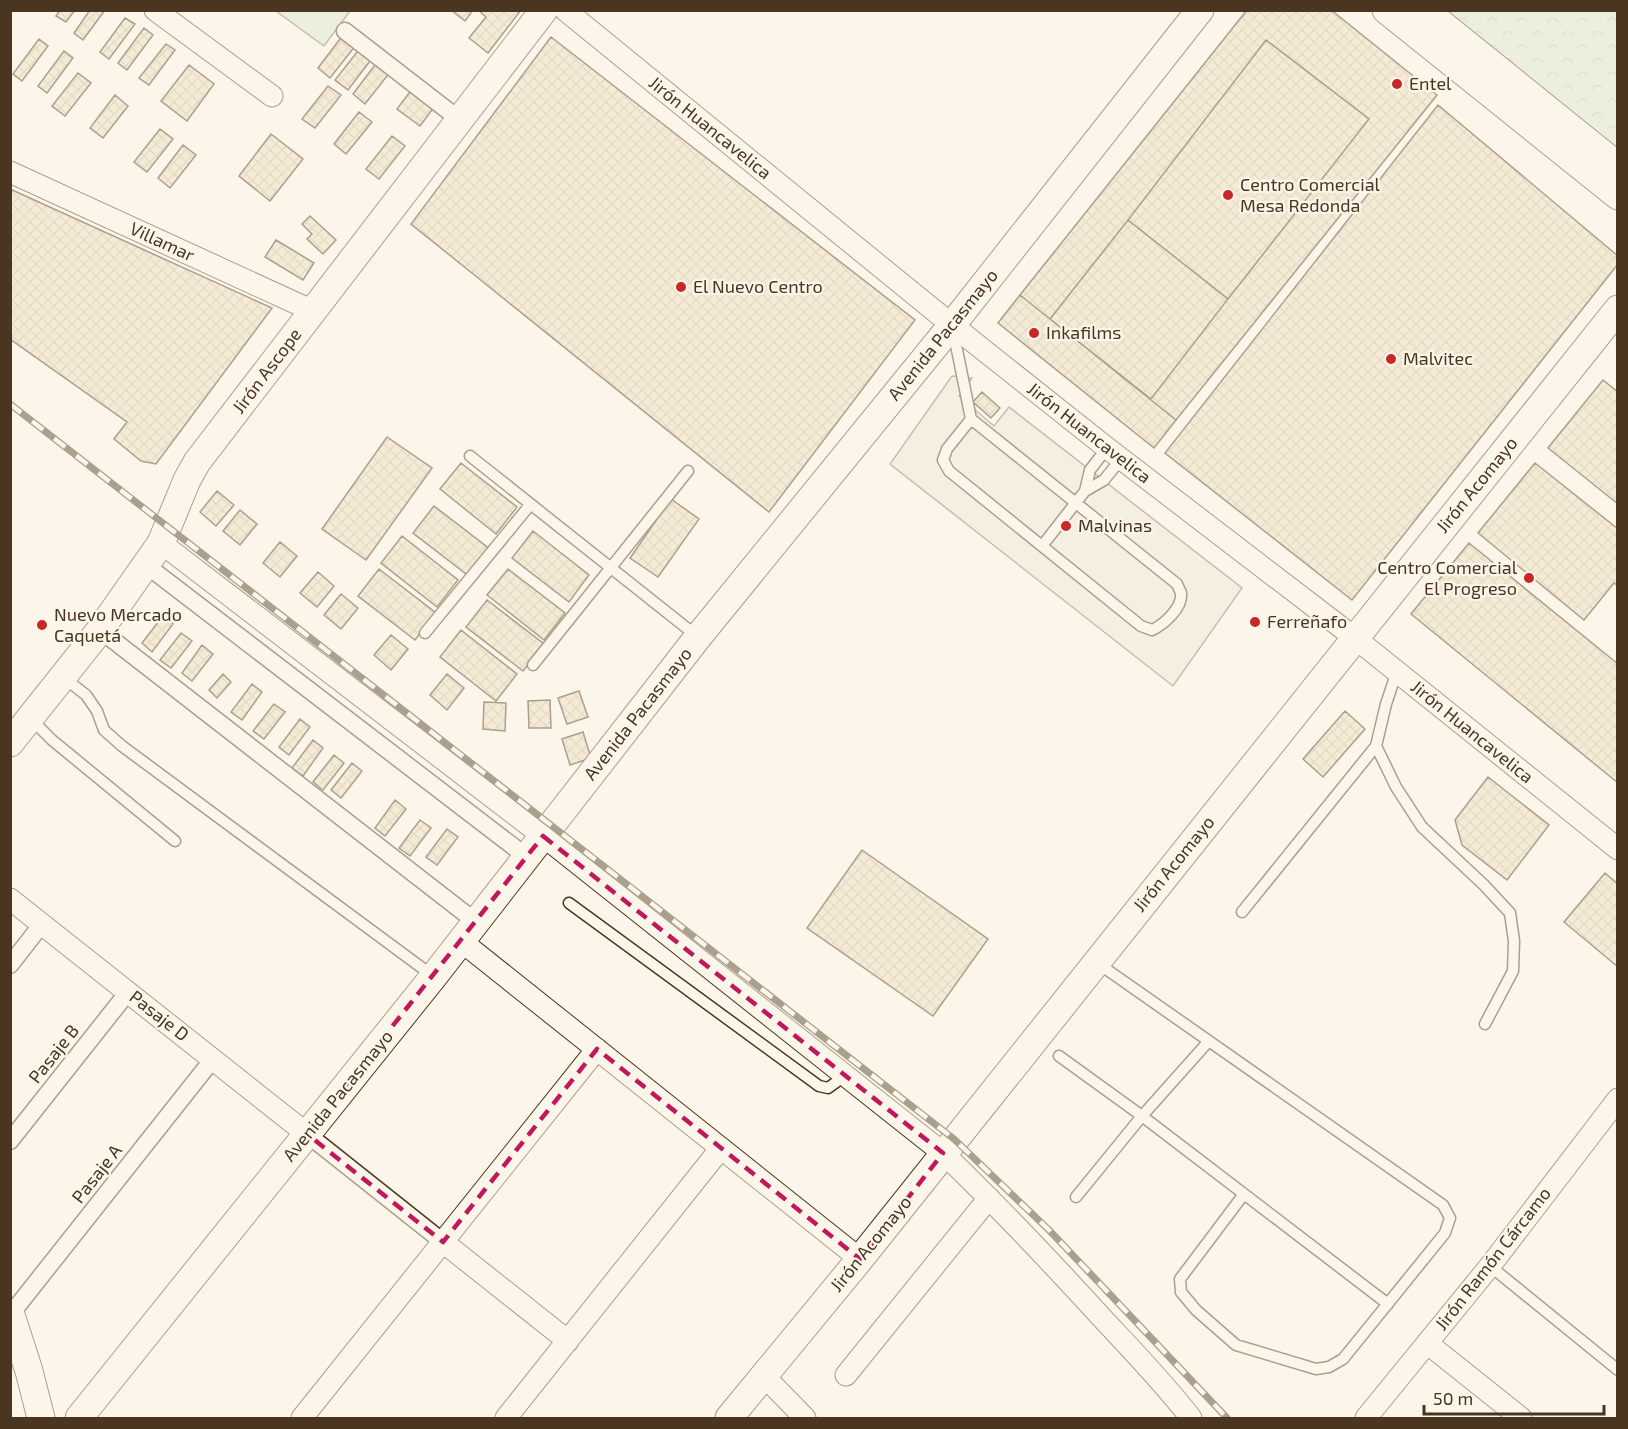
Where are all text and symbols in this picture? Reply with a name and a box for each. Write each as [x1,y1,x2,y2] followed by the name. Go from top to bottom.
[645,71,776,183] street label: Jirón Huancavelica
[1409,72,1452,94] place label: Entel
[1390,77,1404,91] marker: Entel
[1240,173,1381,216] place label: Centro Comercial Mesa Redonda
[1221,188,1235,202] marker: Centro Comercial Mesa Redonda
[127,217,198,266] street label: Villamar
[883,264,1002,404] street label: Avenida Pacasmayo
[693,275,823,297] place label: El Nuevo Centro
[674,280,688,294] marker: El Nuevo Centro
[1046,321,1121,343] place label: Inkafilms
[227,323,305,417] street label: Jirón Ascope
[1027,326,1041,340] marker: Inkafilms
[1403,347,1473,369] place label: Malvitec
[1384,352,1398,366] marker: Malvitec
[1023,377,1156,487] street label: Jirón Huancavelica
[1431,432,1522,537] street label: Jirón Acomayo
[1078,514,1152,536] place label: Malvinas
[1059,519,1073,533] marker: Malvinas
[1377,556,1518,599] place label: Centro Comercial El Progreso
[1522,571,1536,585] marker: Centro Comercial El Progreso
[54,603,182,646] place label: Nuevo Mercado Caquetá
[1267,610,1347,632] place label: Ferreñafo
[1248,615,1262,629] marker: Ferreñafo
[35,618,49,632] marker: Nuevo Mercado Caquetá
[578,643,696,784] street label: Avenida Pacasmayo
[1407,675,1538,787] street label: Jirón Huancavelica
[1128,811,1219,916] street label: Jirón Acomayo
[125,985,194,1045] street label: Pasaje D
[23,1020,83,1087] street label: Pasaje B
[278,1025,397,1165] street label: Avenida Pacasmayo
[66,1139,126,1207] street label: Pasaje A
[1430,1182,1555,1334] street label: Jirón Ramón Cárcamo
[825,1191,916,1296] street label: Jirón Acomayo
[1424,1378,1604,1416] scale bar
[1433,1387,1473,1409] text: 50 m

